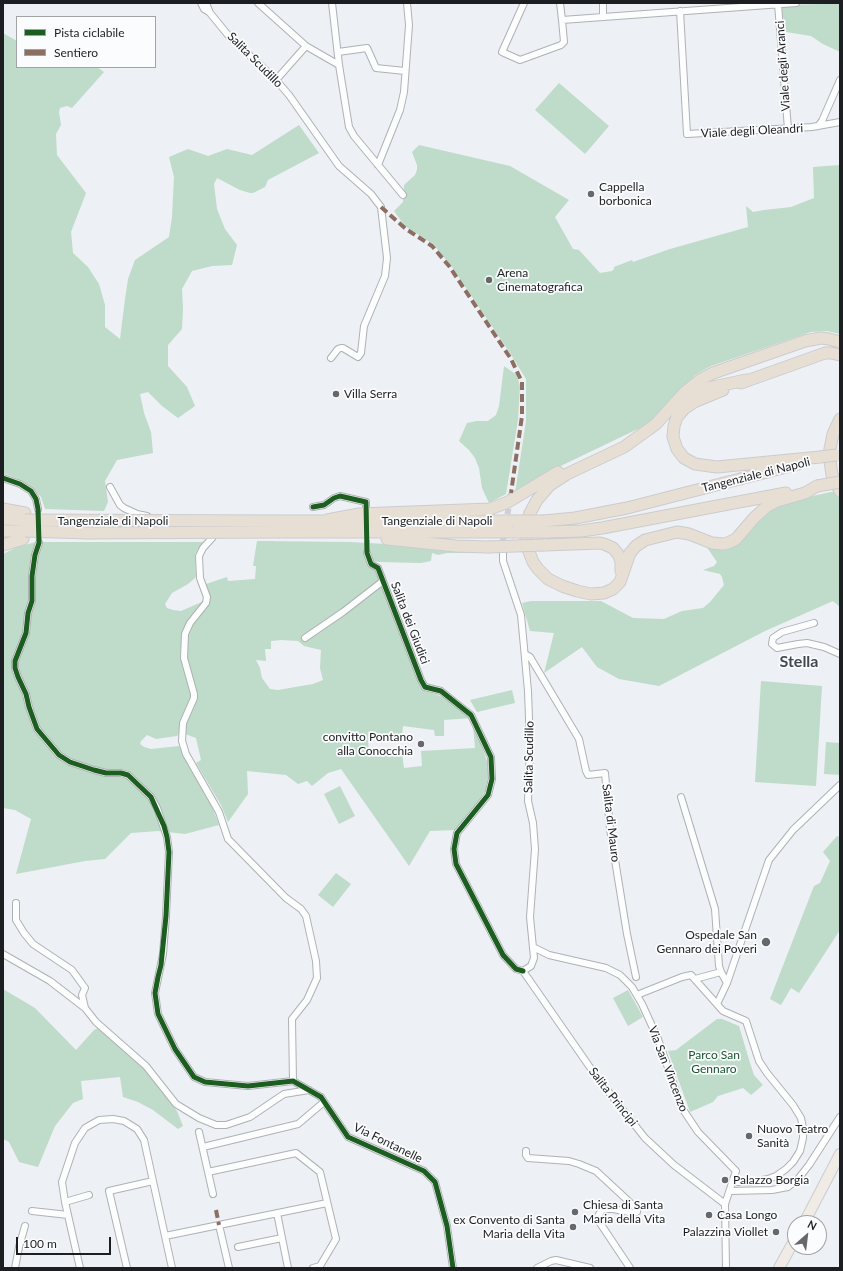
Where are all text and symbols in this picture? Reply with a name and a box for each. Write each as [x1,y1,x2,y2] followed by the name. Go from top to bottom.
[16,16,156,68] legend
[773,20,793,112] street label: Viale degli Aranci
[54,25,125,40] text: Pista ciclabile
[224,29,286,91] street label: Salita Scudillo
[54,45,98,60] text: Sentiero
[700,121,804,141] street label: Viale degli Oleandri
[599,180,652,208] place label: Cappella borbonica
[586,189,596,199] marker: Cappella borbonica
[497,266,583,294] place label: Arena Cinematografica
[484,275,494,285] marker: Arena Cinematografica
[344,387,397,401] place label: Villa Serra
[331,389,341,399] marker: Villa Serra
[700,455,812,495] street label: Tangenziale di Napoli
[58,514,168,528] street label: Tangenziale di Napoli
[382,514,492,528] street label: Tangenziale di Napoli
[388,580,432,666] street label: Salita dei Giudici
[780,652,818,672] district label: Stella
[521,721,537,793] street label: Salita Scudillo
[323,730,413,758] place label: convitto Pontano alla Conocchia
[416,739,426,749] marker: convitto Pontano alla Conocchia
[599,783,623,863] street label: Salita di Mauro
[656,928,757,956] place label: Ospedale San Gennaro dei Poveri
[760,936,772,948] marker: Ospedale San Gennaro dei Poveri
[645,1024,691,1114] street label: Via San Vincenzo
[688,1048,740,1076] park label: Parco San Gennaro
[586,1065,640,1129] street label: Salita Principi
[351,1120,425,1166] street label: Via Fontanelle
[757,1122,828,1150] place label: Nuovo Teatro Sanità
[744,1131,754,1141] marker: Nuovo Teatro Sanità
[733,1173,809,1187] place label: Palazzo Borgia
[720,1175,730,1185] marker: Palazzo Borgia
[583,1198,665,1226] place label: Chiesa di Santa Maria della Vita
[570,1207,580,1217] marker: Chiesa di Santa Maria della Vita
[717,1208,777,1222] place label: Casa Longo
[704,1210,714,1220] marker: Casa Longo
[453,1213,565,1241] place label: ex Convento di Santa Maria della Vita
[787,1215,827,1255] north arrow
[806,1217,819,1233] text: N
[568,1222,578,1232] marker: ex Convento di Santa Maria della Vita
[683,1225,768,1239] place label: Palazzina Viollet
[771,1227,781,1237] marker: Palazzina Viollet
[18,1229,113,1255] scale bar
[23,1236,57,1251] text: 100 m

